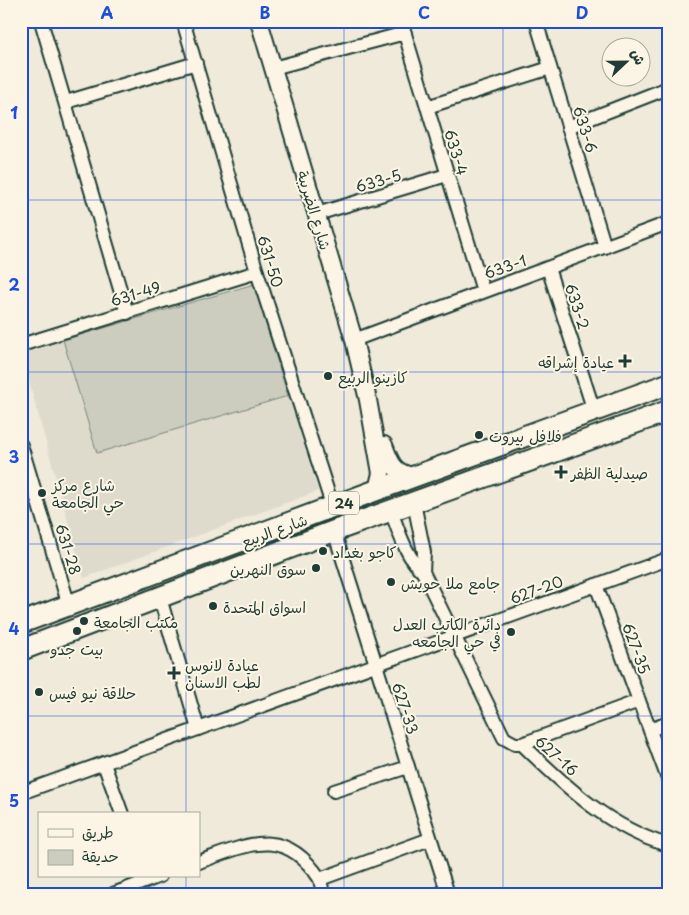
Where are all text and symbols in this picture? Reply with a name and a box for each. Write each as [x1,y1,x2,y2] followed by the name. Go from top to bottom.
[101,0,114,24] text: A
[260,0,271,24] text: B
[418,0,430,24] text: C
[576,0,588,24] text: D
[602,38,652,88] north arrow
[626,46,651,68] text: ش
[10,100,18,124] text: 1
[568,103,604,155] street label: 633-6
[439,126,475,178] street label: 633-4
[352,162,404,198] street label: 633-5
[292,168,338,252] street label: شارع الضريبة
[252,232,290,290] street label: 631-50
[480,248,530,284] street label: 633-1
[8,272,20,296] text: 2
[107,274,163,312] street label: 631-49
[560,280,596,332] street label: 633-2
[538,350,614,373] place label: عيادة إشراقه
[618,354,632,368] marker: عيادة إشراقه
[338,365,408,389] place label: كازينو الربيع
[322,370,334,382] marker: كازينو الربيع
[489,424,562,447] place label: فلافل بيروت
[473,429,485,441] marker: فلافل بيروت
[9,444,19,468] text: 3
[570,461,648,484] place label: صيدلية الظفر
[555,466,567,478] marker: صيدلية الظفر
[50,473,124,516] place label: شارع مركز حي الجامعة
[36,487,48,499] marker: شارع مركز حي الجامعة
[329,492,359,514] road number: 24
[238,507,311,554] street label: شارع الربيع
[50,520,88,578] street label: 631-28
[333,540,396,563] place label: كاجو بغداد
[317,545,329,557] marker: كاجو بغداد
[230,557,306,580] place label: سوق النهرين
[310,562,322,574] marker: سوق النهرين
[506,569,566,609] street label: 627-20
[401,571,500,595] place label: جامع ملا حويش
[385,576,397,588] marker: جامع ملا حويش
[223,595,306,618] place label: اسواق المتحدة
[207,600,219,612] marker: اسواق المتحدة
[94,610,178,633] place label: مكتب الجامعة
[393,612,501,655] place label: دائرة الكاتب العدل في حي الجامعه
[78,615,90,627] marker: مكتب الجامعة
[9,616,20,640] text: 4
[617,619,657,677] street label: 627-35
[71,625,83,637] marker: بيت جدو
[505,626,517,638] marker: دائرة الكاتب العدل في حي الجامعه
[50,637,103,660] place label: بيت جدو
[185,653,261,693] place label: عيادة لانوس لطب الاسنان
[167,666,181,680] marker: عيادة لانوس لطب الاسنان
[387,679,425,737] street label: 627-33
[49,681,136,704] place label: حلاقة نيو فيس
[33,686,45,698] marker: حلاقة نيو فيس
[530,729,584,781] street label: 627-16
[9,788,19,812] text: 5
[38,812,200,878] legend
[82,820,114,843] text: طريق
[82,844,119,867] text: حديقة

